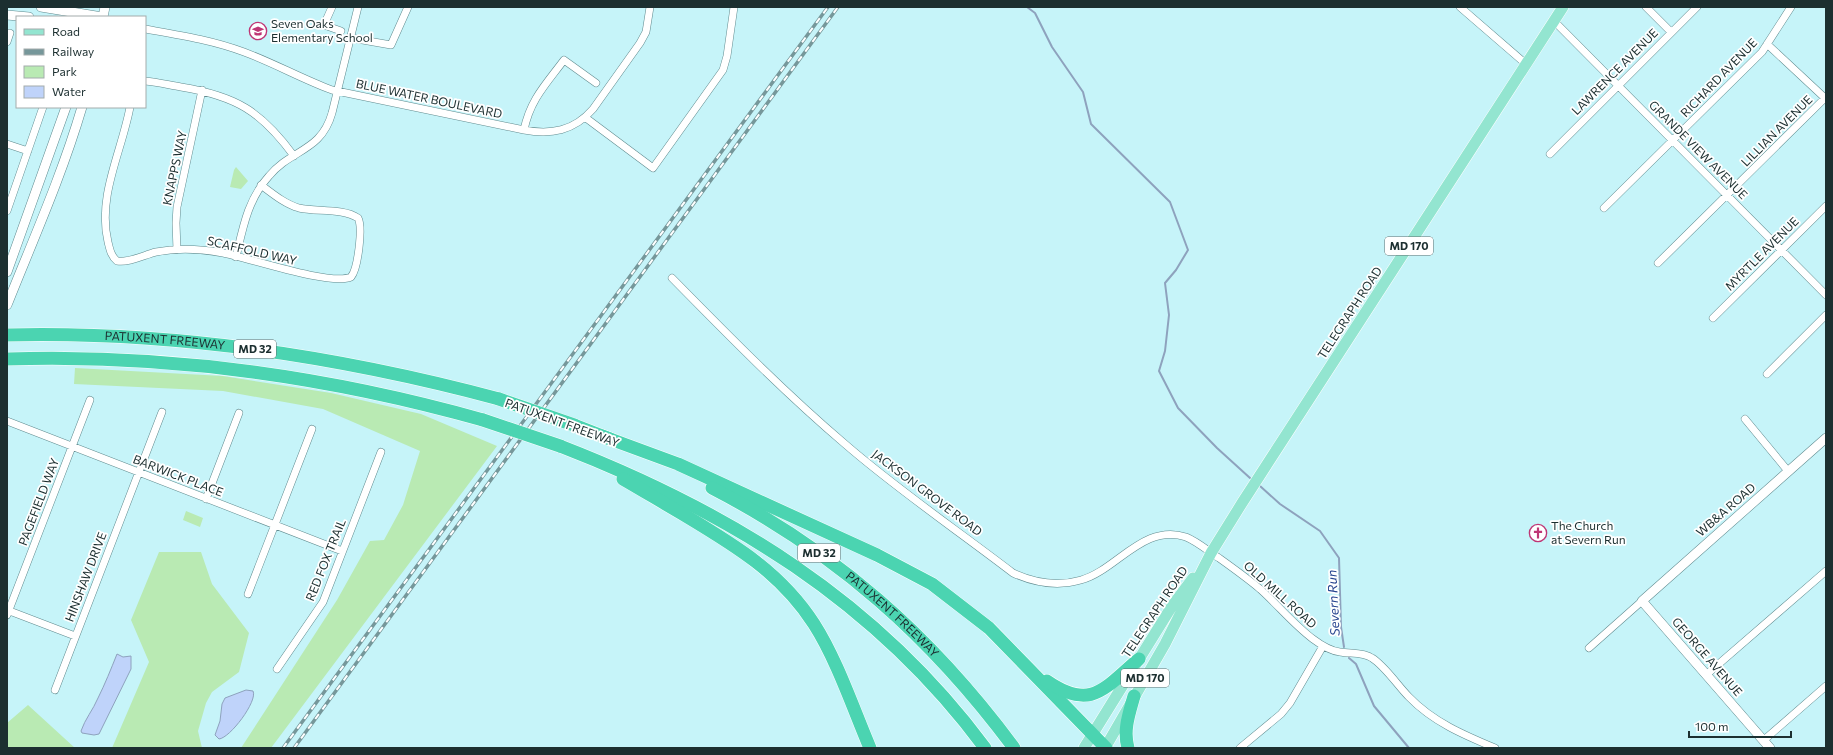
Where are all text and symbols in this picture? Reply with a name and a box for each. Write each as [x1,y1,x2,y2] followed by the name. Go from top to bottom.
[16,16,146,108] legend
[271,16,373,44] place label: Seven Oaks Elementary School
[248,21,268,41] school or university icon: Seven Oaks Elementary School
[52,24,80,38] text: Road
[1568,25,1660,117] street label: LAWRENCE AVENUE
[1677,35,1759,119] street label: RICHARD AVENUE
[52,44,94,58] text: Railway
[52,64,78,78] text: Park
[355,76,504,120] street label: BLUE WATER BOULEVARD
[52,84,86,98] text: Water
[1738,92,1815,169] street label: LILLIAN AVENUE
[1647,97,1751,201] street label: GRANDE VIEW AVENUE
[159,129,189,207] street label: KNAPPS WAY
[1722,214,1801,293] street label: MYRTLE AVENUE
[206,233,299,267] street label: SCAFFOLD WAY
[1385,237,1433,255] road number: MD 170
[1314,264,1384,361] street label: TELEGRAPH ROAD
[104,328,226,352] street label: PATUXENT FREEWAY
[234,340,276,358] road number: MD 32
[503,395,621,449] street label: PATUXENT FREEWAY
[869,446,986,539] street label: JACKSON GROVE ROAD
[131,451,226,499] street label: BARWICK PLACE
[15,456,61,547] street label: PAGEFIELD WAY
[1693,480,1758,539] street label: WB&A ROAD
[302,516,348,603] street label: RED FOX TRAIL
[1551,518,1626,546] place label: The Church at Severn Run
[1528,523,1548,543] church icon: The Church at Severn Run
[62,530,109,623] street label: HINSHAW DRIVE
[798,544,840,562] road number: MD 32
[1241,558,1320,631] street label: OLD MILL ROAD
[1118,563,1190,660] street label: TELEGRAPH ROAD
[844,568,942,660] street label: PATUXENT FREEWAY
[1323,570,1343,636] water label: Severn Run
[1670,614,1746,698] street label: GEORGE AVENUE
[1121,669,1169,687] road number: MD 170
[1689,713,1791,739] scale bar
[1695,719,1729,733] text: 100 m

